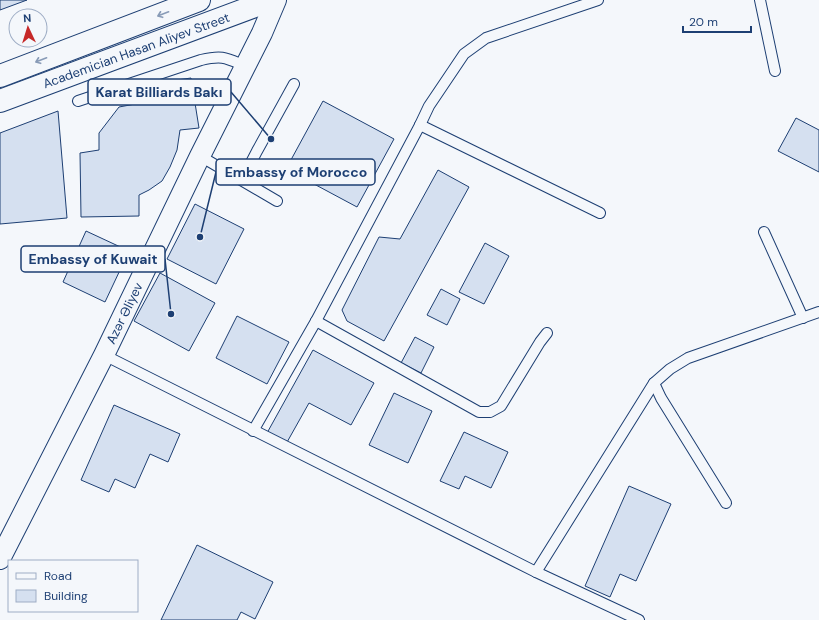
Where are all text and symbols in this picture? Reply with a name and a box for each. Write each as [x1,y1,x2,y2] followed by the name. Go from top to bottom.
[8,8,48,48] north arrow
[683,8,751,34] scale bar
[40,9,232,92] street label: Academician Hasan Aliyev Street
[157,10,169,18] one-way arrow
[23,11,32,25] text: N
[689,14,718,30] text: 20 m
[36,56,48,64] one-way arrow
[88,79,231,105] callout: Karat Billiards Bakı
[96,83,222,101] text: Karat Billiards Bakı
[216,159,375,185] callout: Embassy of Morocco
[225,163,367,181] text: Embassy of Morocco
[21,246,165,272] callout: Embassy of Kuwait
[29,250,157,268] text: Embassy of Kuwait
[102,279,147,347] street label: Azər Əliyev
[8,560,138,612] legend
[44,568,72,584] text: Road
[44,588,88,604] text: Building

